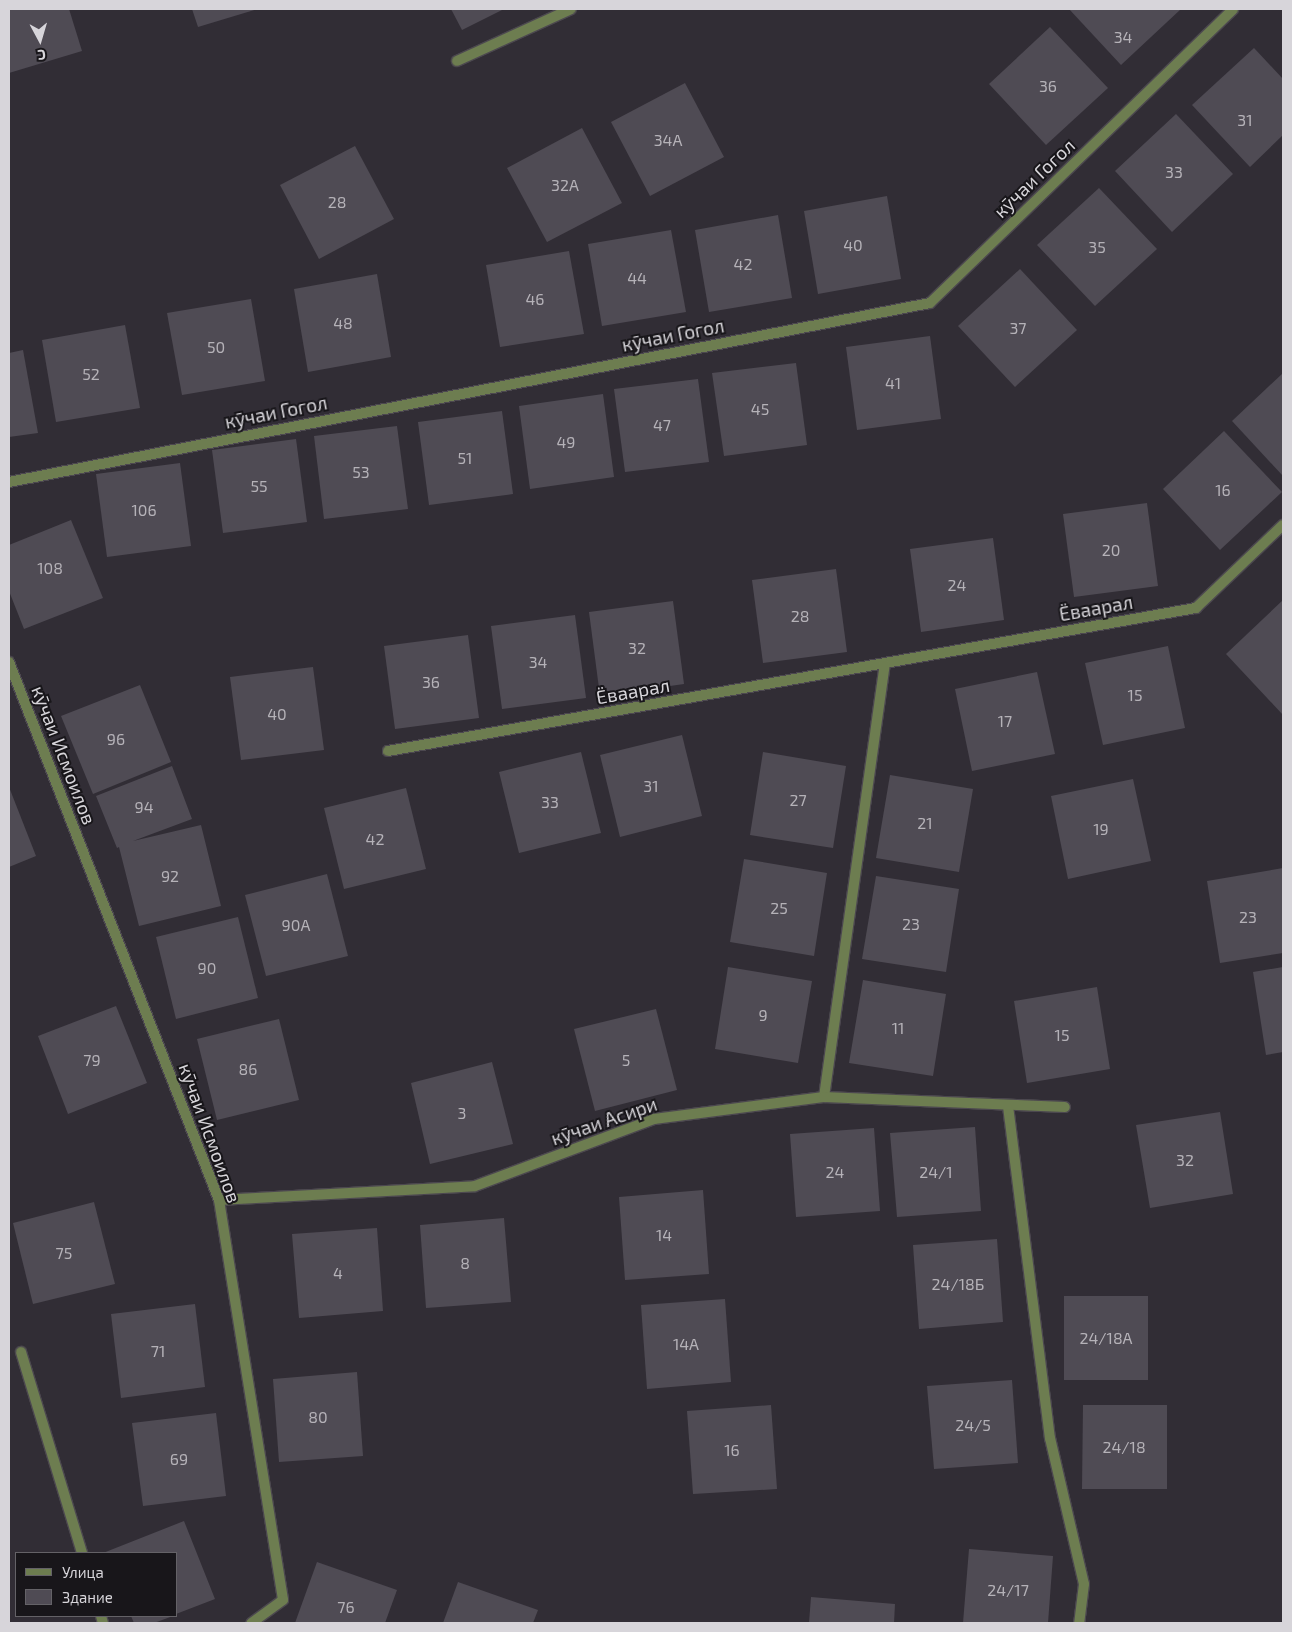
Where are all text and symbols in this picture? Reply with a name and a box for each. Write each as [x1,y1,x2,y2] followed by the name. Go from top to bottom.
[15,15,65,65] north arrow
[1114,27,1132,47] house number: 34
[37,47,47,64] text: С
[1039,76,1057,96] house number: 36
[1237,110,1253,130] house number: 31
[654,130,682,150] house number: 34А
[989,134,1079,222] street label: кӯчаи Гогол
[1165,162,1183,182] house number: 33
[551,175,579,195] house number: 32А
[328,192,346,212] house number: 28
[843,235,863,255] house number: 40
[1088,237,1106,257] house number: 35
[734,254,752,274] house number: 42
[627,268,647,288] house number: 44
[526,289,544,309] house number: 46
[333,313,353,333] house number: 48
[620,314,726,356] street label: кӯчаи Гогол
[1009,318,1027,338] house number: 37
[207,337,225,357] house number: 50
[82,364,100,384] house number: 52
[885,373,901,393] house number: 41
[223,391,329,433] street label: кӯчаи Гогол
[751,399,769,419] house number: 45
[653,415,671,435] house number: 47
[557,432,575,452] house number: 49
[458,448,472,468] house number: 51
[352,462,370,482] house number: 53
[250,476,268,496] house number: 55
[1215,480,1231,500] house number: 16
[131,500,157,520] house number: 106
[1102,540,1120,560] house number: 20
[37,558,63,578] house number: 108
[948,575,966,595] house number: 24
[1057,590,1135,626] street label: Ёваарал
[791,606,809,626] house number: 28
[628,638,646,658] house number: 32
[529,652,547,672] house number: 34
[422,672,440,692] house number: 36
[594,673,672,709] street label: Ёваарал
[27,682,101,828] street label: кӯчаи Исмоилов
[1128,685,1142,705] house number: 15
[267,704,287,724] house number: 40
[998,711,1012,731] house number: 17
[107,729,125,749] house number: 96
[643,776,659,796] house number: 31
[789,790,807,810] house number: 27
[541,792,559,812] house number: 33
[135,797,153,817] house number: 94
[917,813,933,833] house number: 21
[1093,819,1109,839] house number: 19
[366,829,384,849] house number: 42
[161,866,179,886] house number: 92
[770,898,788,918] house number: 25
[1239,907,1257,927] house number: 23
[902,914,920,934] house number: 23
[282,915,310,935] house number: 90А
[198,958,216,978] house number: 90
[758,1005,768,1025] house number: 9
[892,1018,904,1038] house number: 11
[1055,1025,1069,1045] house number: 15
[83,1050,101,1070] house number: 79
[622,1050,630,1070] house number: 5
[239,1059,257,1079] house number: 86
[174,1060,246,1206] street label: кӯчаи Исмоилов
[548,1092,660,1150] street label: кӯчаи Асири
[458,1103,466,1123] house number: 3
[1176,1150,1194,1170] house number: 32
[826,1162,844,1182] house number: 24
[919,1162,953,1182] house number: 24/1
[656,1225,672,1245] house number: 14
[56,1243,72,1263] house number: 75
[460,1253,470,1273] house number: 8
[333,1263,343,1283] house number: 4
[932,1274,984,1294] house number: 24/18Б
[1079,1328,1133,1348] house number: 24/18А
[673,1334,699,1354] house number: 14А
[151,1341,165,1361] house number: 71
[308,1407,328,1427] house number: 80
[955,1415,991,1435] house number: 24/5
[1102,1437,1146,1457] house number: 24/18
[724,1440,740,1460] house number: 16
[170,1449,188,1469] house number: 69
[15,1552,178,1617] legend
[62,1563,104,1581] text: Улица
[987,1580,1029,1600] house number: 24/17
[62,1588,113,1606] text: Здание
[337,1597,355,1617] house number: 76

